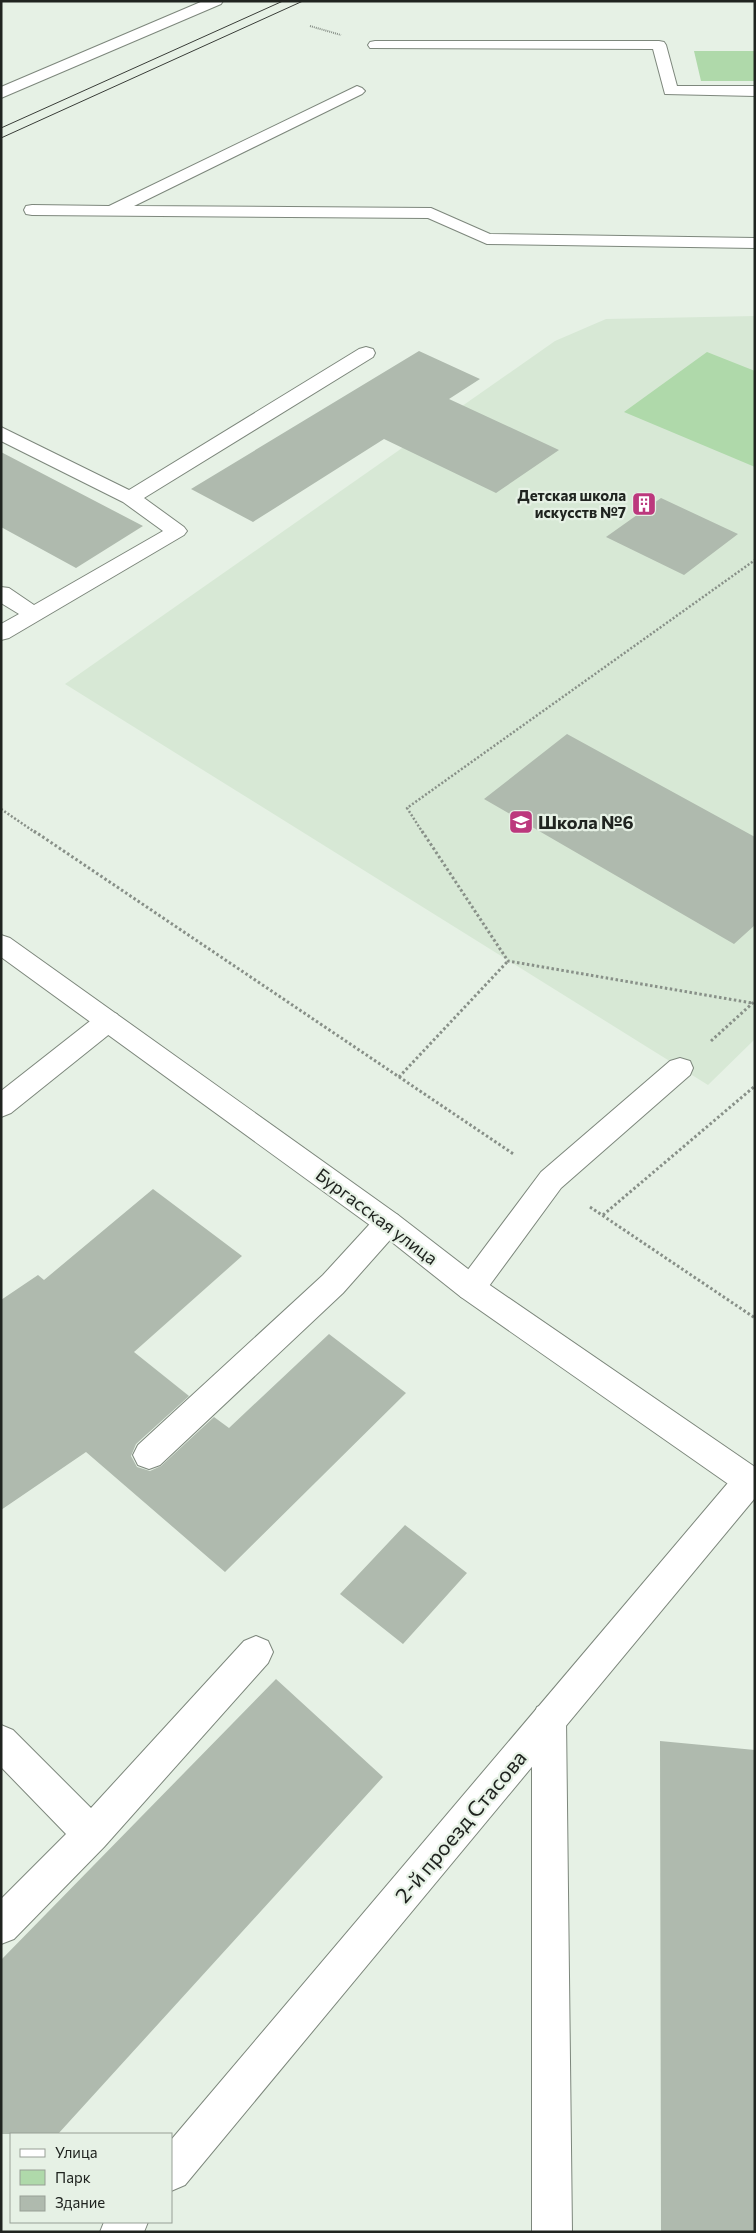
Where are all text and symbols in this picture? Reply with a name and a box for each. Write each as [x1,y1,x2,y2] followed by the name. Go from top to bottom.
[518,486,626,521] place label: Детская школа искусств №7
[631,491,657,517] building icon: Детская школа искусств №7
[508,809,534,835] school or university icon: Школа №6
[538,811,634,833] place label: Школа №6
[312,1163,442,1269] street label: Бургасская улица
[389,1745,531,1907] street label: 2-й проезд Стасова
[10,2133,172,2223] legend
[55,2143,97,2161] text: Улица
[55,2168,91,2186] text: Парк
[55,2193,105,2211] text: Здание

